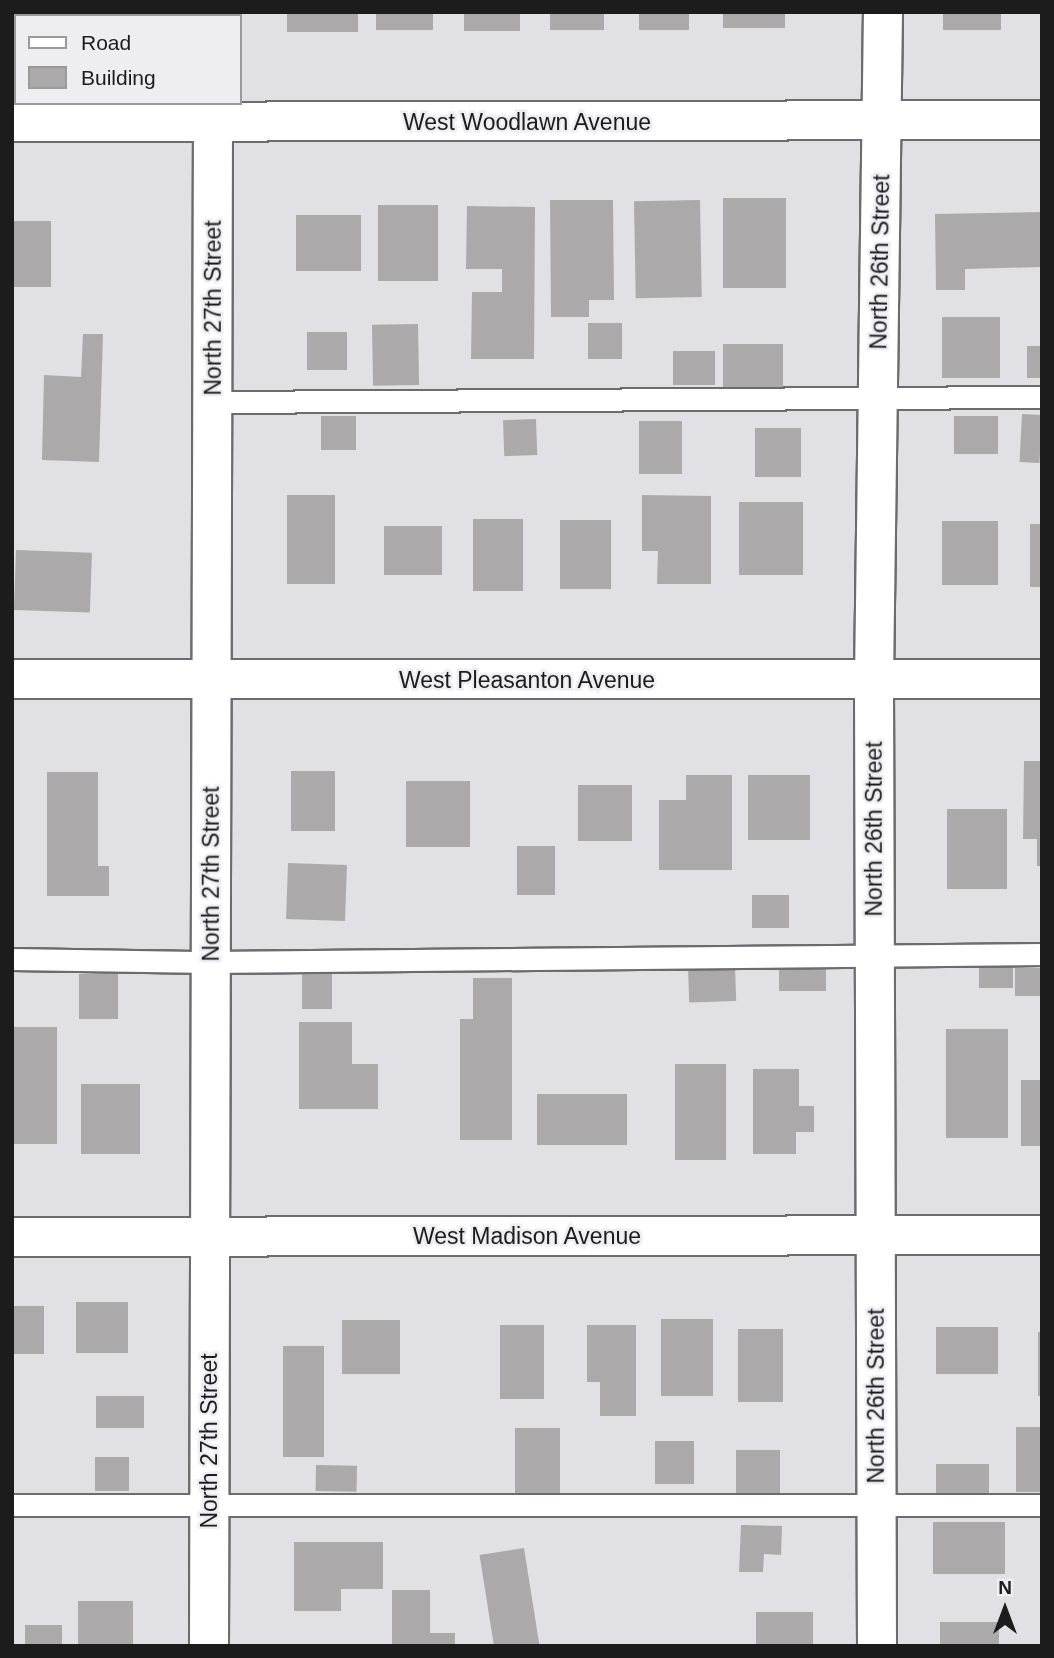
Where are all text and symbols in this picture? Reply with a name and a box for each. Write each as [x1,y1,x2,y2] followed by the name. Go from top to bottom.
[14,14,242,105] legend
[81,31,131,54] text: Road
[81,66,156,89] text: Building
[402,108,652,136] street label: West Woodlawn Avenue
[865,174,895,350] street label: North 26th Street
[199,220,227,396] street label: North 27th Street
[398,666,656,694] street label: West Pleasanton Avenue
[860,741,888,917] street label: North 26th Street
[197,786,225,962] street label: North 27th Street
[412,1222,642,1250] street label: West Madison Avenue
[862,1308,890,1484] street label: North 26th Street
[195,1353,223,1529] street label: North 27th Street
[970,1574,1040,1644] north arrow
[998,1577,1012,1598] text: N

